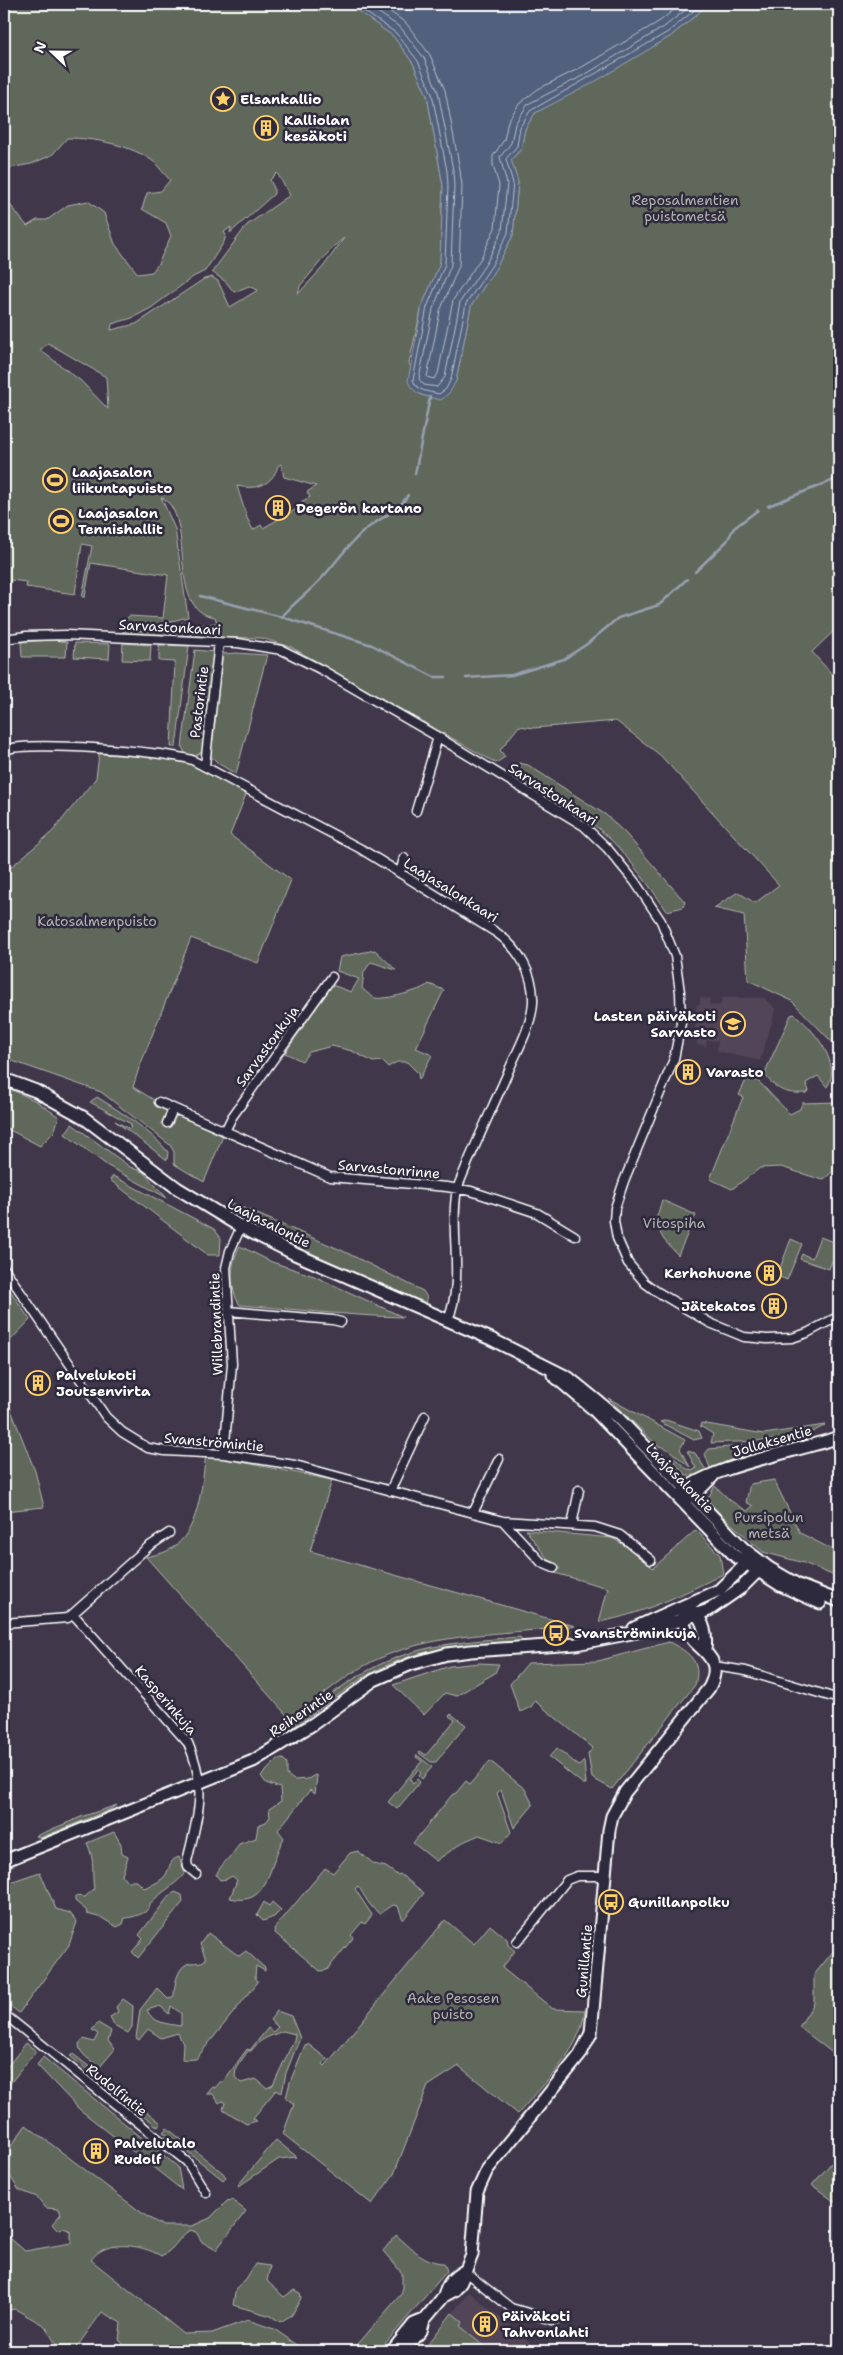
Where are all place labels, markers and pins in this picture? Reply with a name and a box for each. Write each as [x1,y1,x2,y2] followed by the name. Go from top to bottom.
[210,86,236,112] place icon: Elsankallio
[240,90,321,108] place label: Elsankallio
[284,111,349,145] place label: Kalliolan kesäkoti
[253,115,279,141] building icon: Kalliolan kesäkoti
[72,463,172,497] place label: Laajasalon liikuntapuisto
[42,467,68,493] sports icon: Laajasalon liikuntapuisto
[265,495,291,521] building icon: Degerön kartano
[296,499,422,517] place label: Degerön kartano
[78,504,163,538] place label: Laajasalon Tennishallit
[48,508,74,534] sports icon: Laajasalon Tennishallit
[594,1007,716,1041] place label: Lasten päiväkoti Sarvasto
[720,1011,746,1037] school or university icon: Lasten päiväkoti Sarvasto
[675,1059,701,1085] building icon: Varasto
[706,1063,764,1081] place label: Varasto
[756,1260,782,1286] building icon: Kerhohuone
[664,1264,752,1282] place label: Kerhohuone
[761,1293,787,1319] building icon: Jätekatos
[681,1297,756,1315] place label: Jätekatos
[56,1366,151,1400] place label: Palvelukoti Joutsenvirta
[25,1370,51,1396] building icon: Palvelukoti Joutsenvirta
[543,1620,569,1646] bus stop icon: Svanströminkuja
[574,1624,697,1642] place label: Svanströminkuja
[598,1889,624,1915] bus stop icon: Gunillanpolku
[628,1893,730,1911] place label: Gunillanpolku
[114,2134,196,2168] place label: Palvelutalo Rudolf
[83,2138,109,2164] building icon: Palvelutalo Rudolf
[502,2307,589,2341] place label: Päiväkoti Tahvonlahti
[472,2311,498,2337] building icon: Päiväkoti Tahvonlahti

